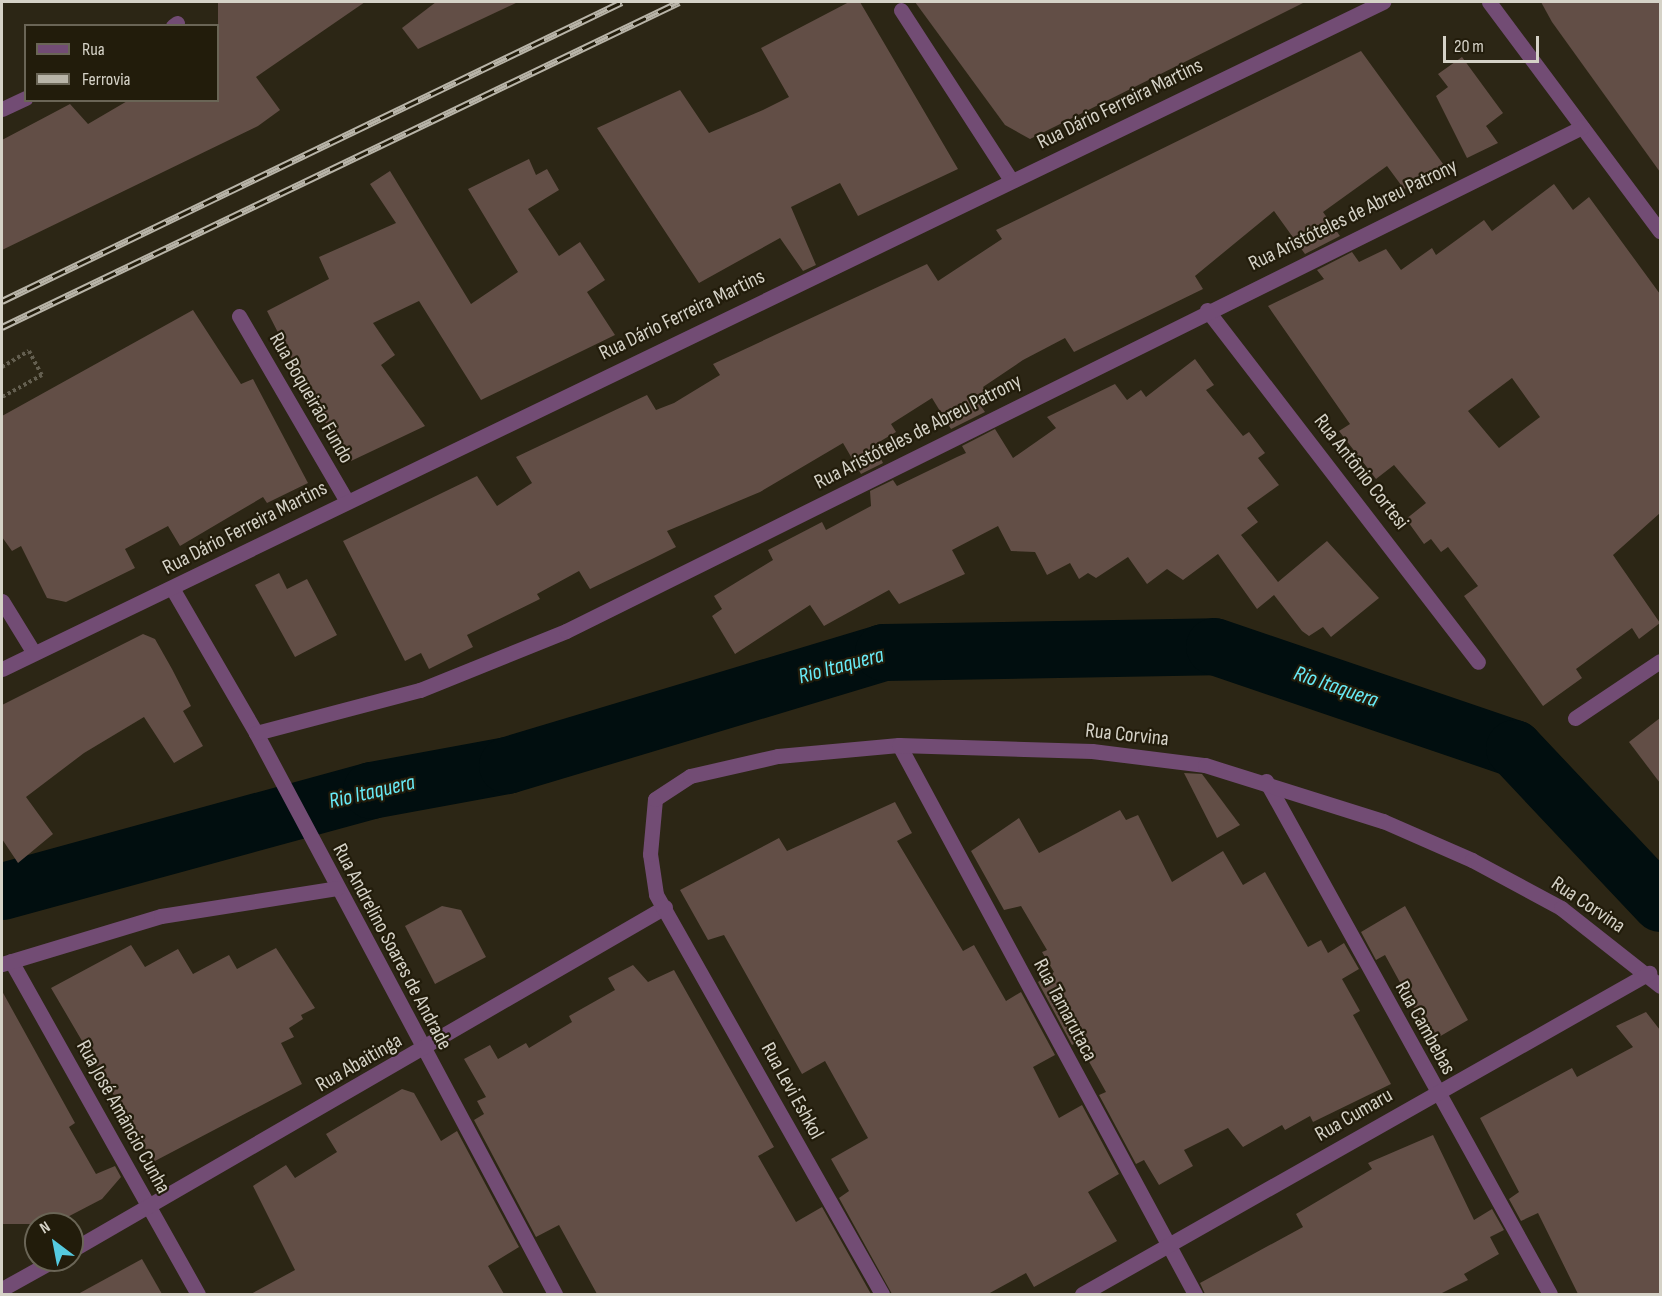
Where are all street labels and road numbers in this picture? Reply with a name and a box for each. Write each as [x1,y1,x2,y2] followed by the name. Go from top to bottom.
[1033,53,1207,155] street label: Rua Dário Ferreira Martins
[1245,154,1461,276] street label: Rua Aristóteles de Abreu Patrony
[595,264,769,366] street label: Rua Dário Ferreira Martins
[263,328,359,468] street label: Rua Boqueirão Fundo
[810,369,1026,495] street label: Rua Aristóteles de Abreu Patrony
[1308,409,1414,535] street label: Rua Antônio Cortesi
[159,476,331,580] street label: Rua Dário Ferreira Martins
[1084,718,1170,752] street label: Rua Corvina
[327,840,457,1054] street label: Rua Andrelino Soares de Andrade
[1546,871,1630,939] street label: Rua Corvina
[1028,955,1102,1065] street label: Rua Tamarutaca
[1389,977,1461,1079] street label: Rua Cambebas
[311,1028,407,1098] street label: Rua Abaitinga
[70,1036,176,1198] street label: Rua José Amâncio Cunha
[755,1038,829,1144] street label: Rua Levi Eshkol
[1311,1083,1397,1147] street label: Rua Cumaru

